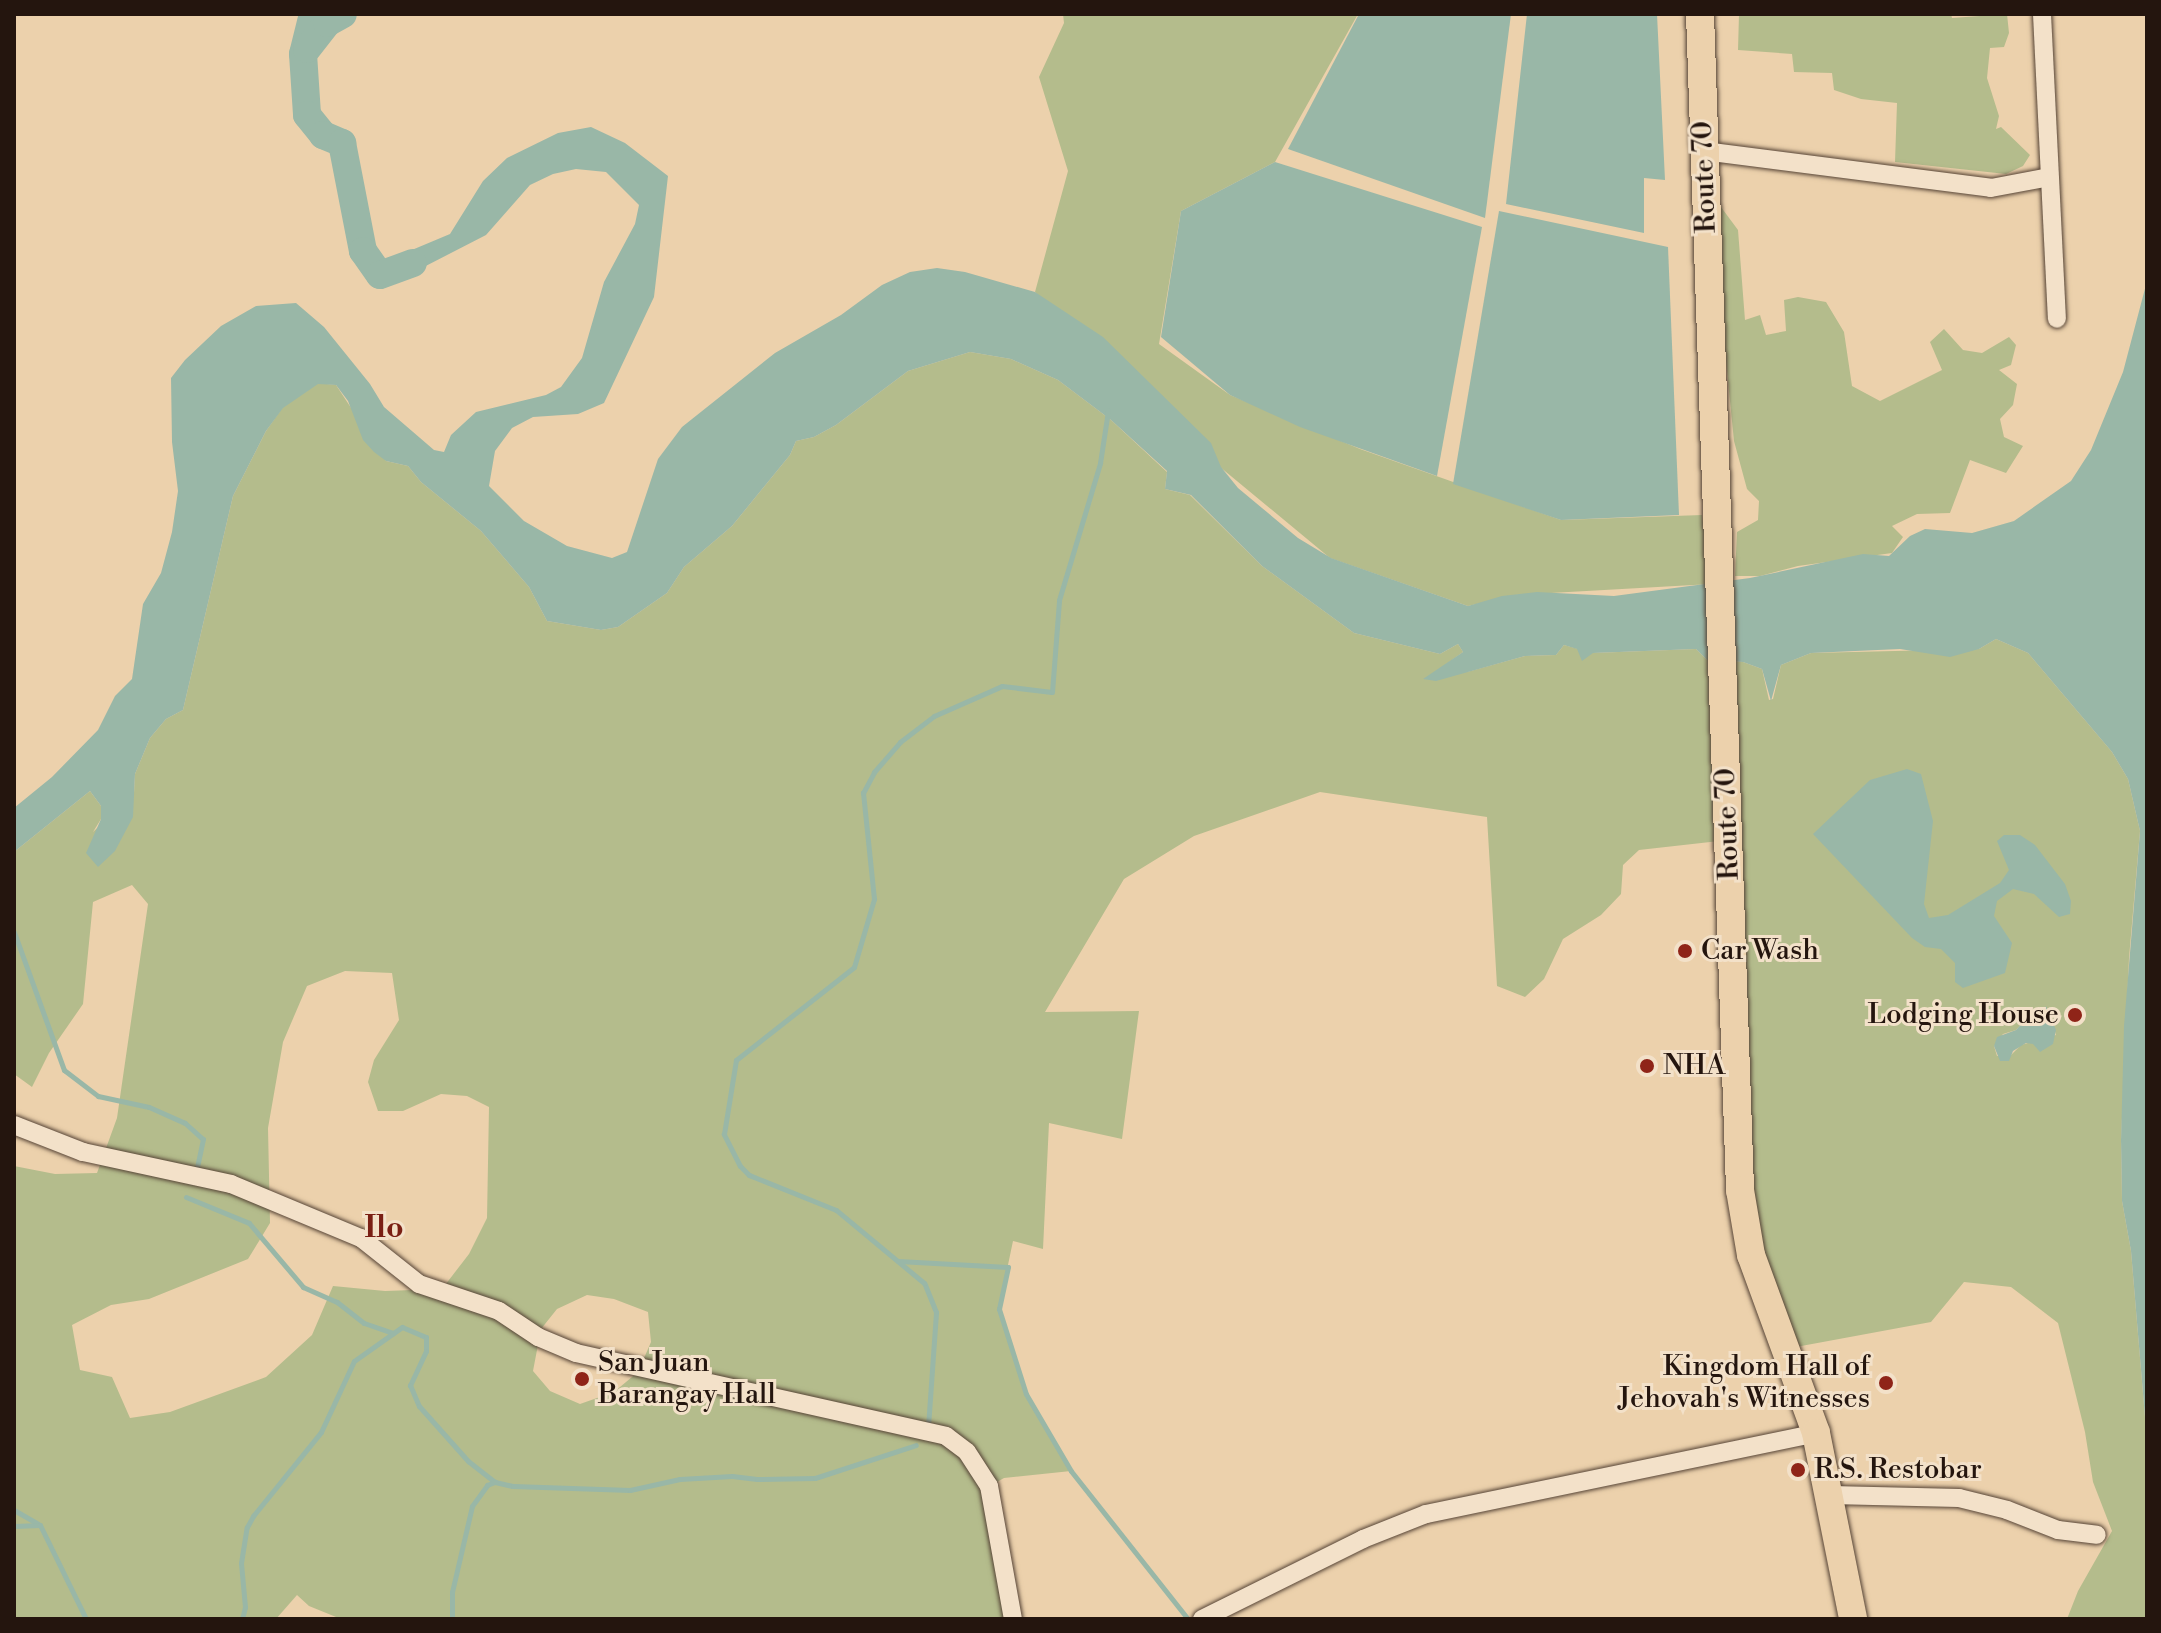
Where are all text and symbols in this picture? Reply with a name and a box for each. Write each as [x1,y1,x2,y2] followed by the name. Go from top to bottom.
[1686,120,1724,234] street label: Route 70
[1709,767,1747,881] street label: Route 70
[1701,934,1819,968] place label: Car Wash
[1676,942,1694,960] marker: Car Wash
[1868,998,2059,1032] place label: Lodging House
[2066,1006,2084,1024] marker: Lodging House
[1663,1049,1725,1083] place label: NHA
[1638,1057,1656,1075] marker: NHA
[364,1210,404,1246] district label: Ilo
[598,1346,776,1412] place label: San Juan Barangay Hall
[1618,1350,1870,1416] place label: Kingdom Hall of Jehovah's Witnesses
[573,1370,591,1388] marker: San Juan Barangay Hall
[1877,1374,1895,1392] marker: Kingdom Hall of Jehovah's Witnesses
[1814,1453,1982,1487] place label: R.S. Restobar
[1789,1461,1807,1479] marker: R.S. Restobar

